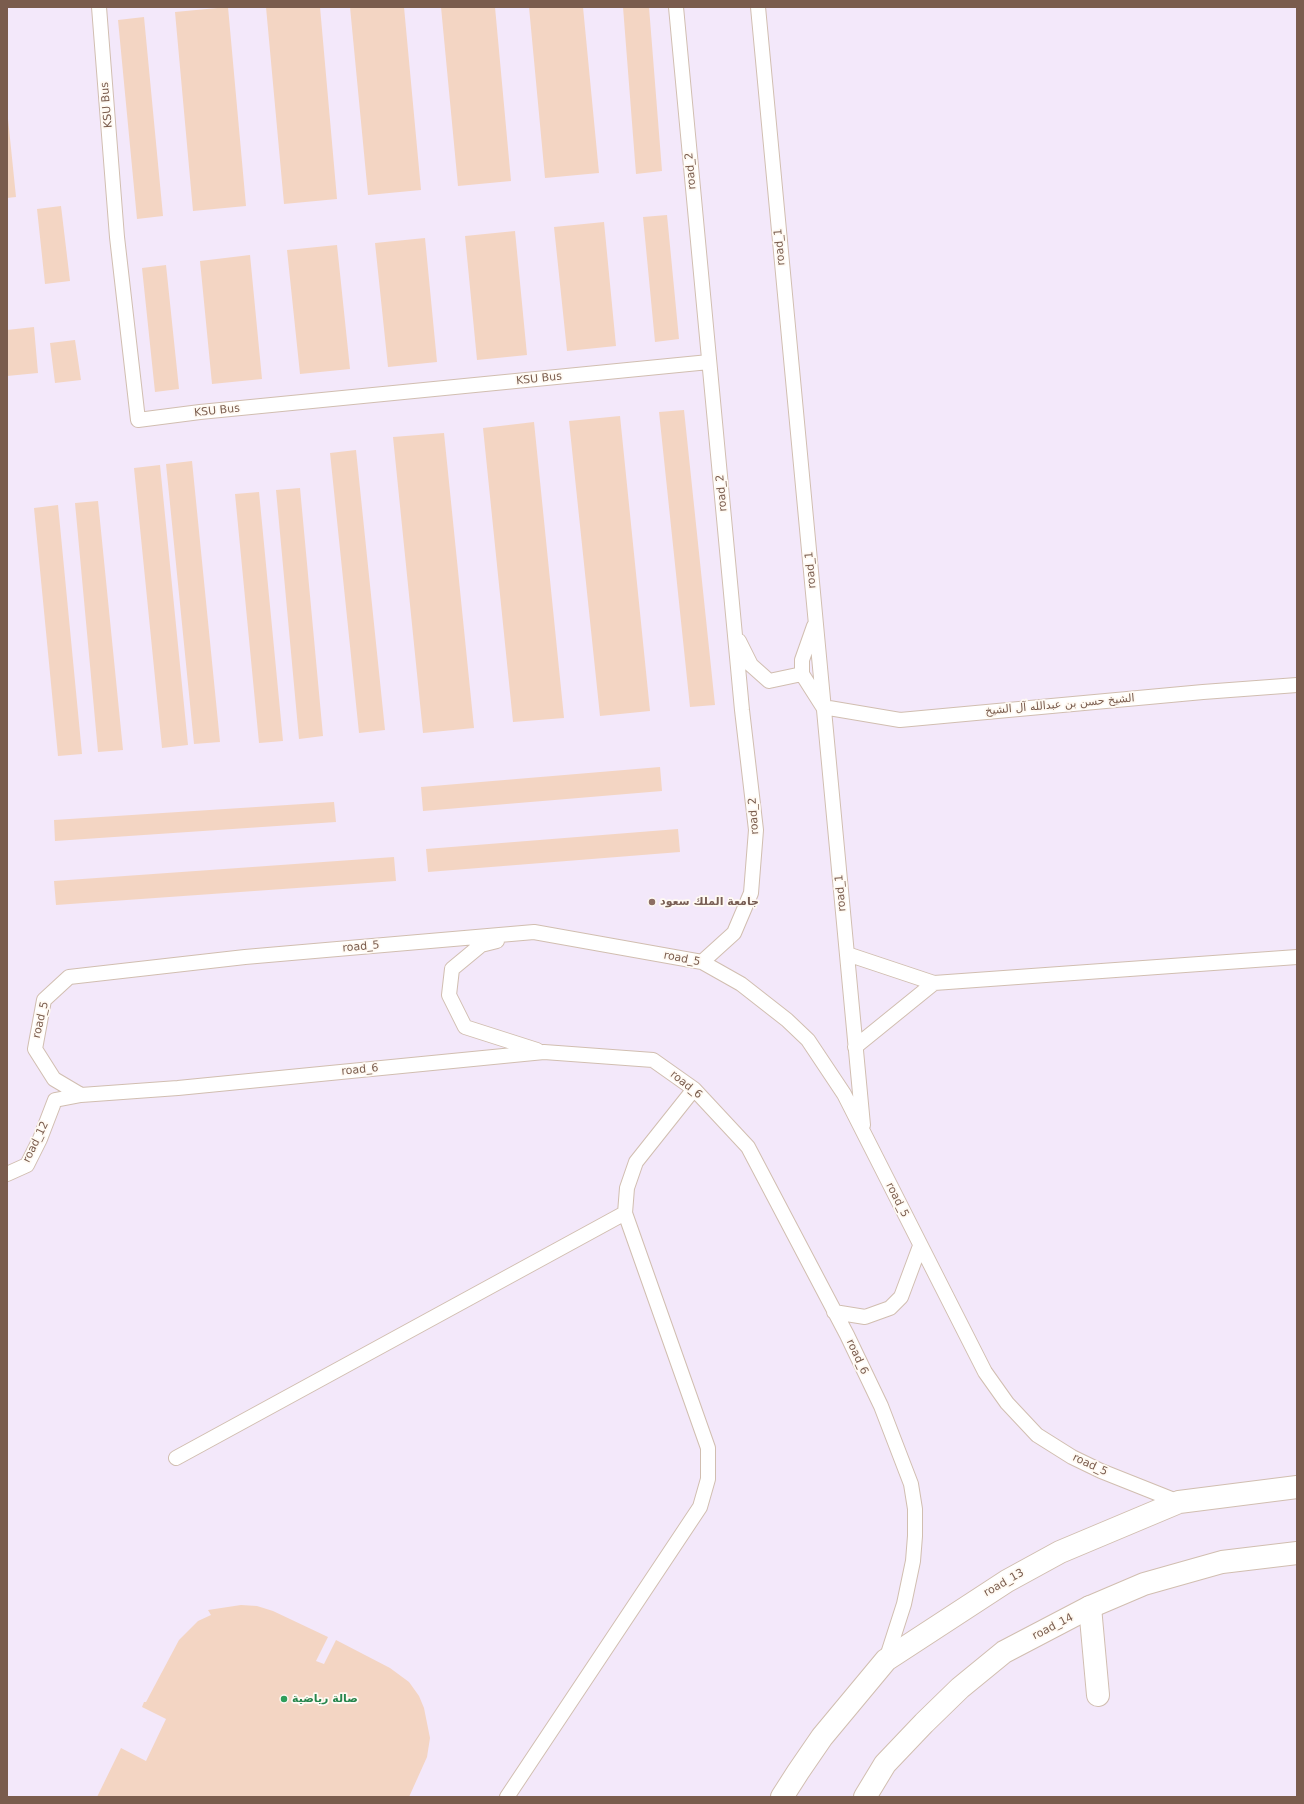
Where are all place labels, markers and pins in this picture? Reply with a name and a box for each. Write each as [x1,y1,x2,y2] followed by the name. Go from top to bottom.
[660,895,759,909] place label: جامعة الملك سعود
[647,897,657,907] marker: جامعة الملك سعود
[292,1692,358,1706] place label: صالة رياضية
[279,1694,289,1704] marker: صالة رياضية

